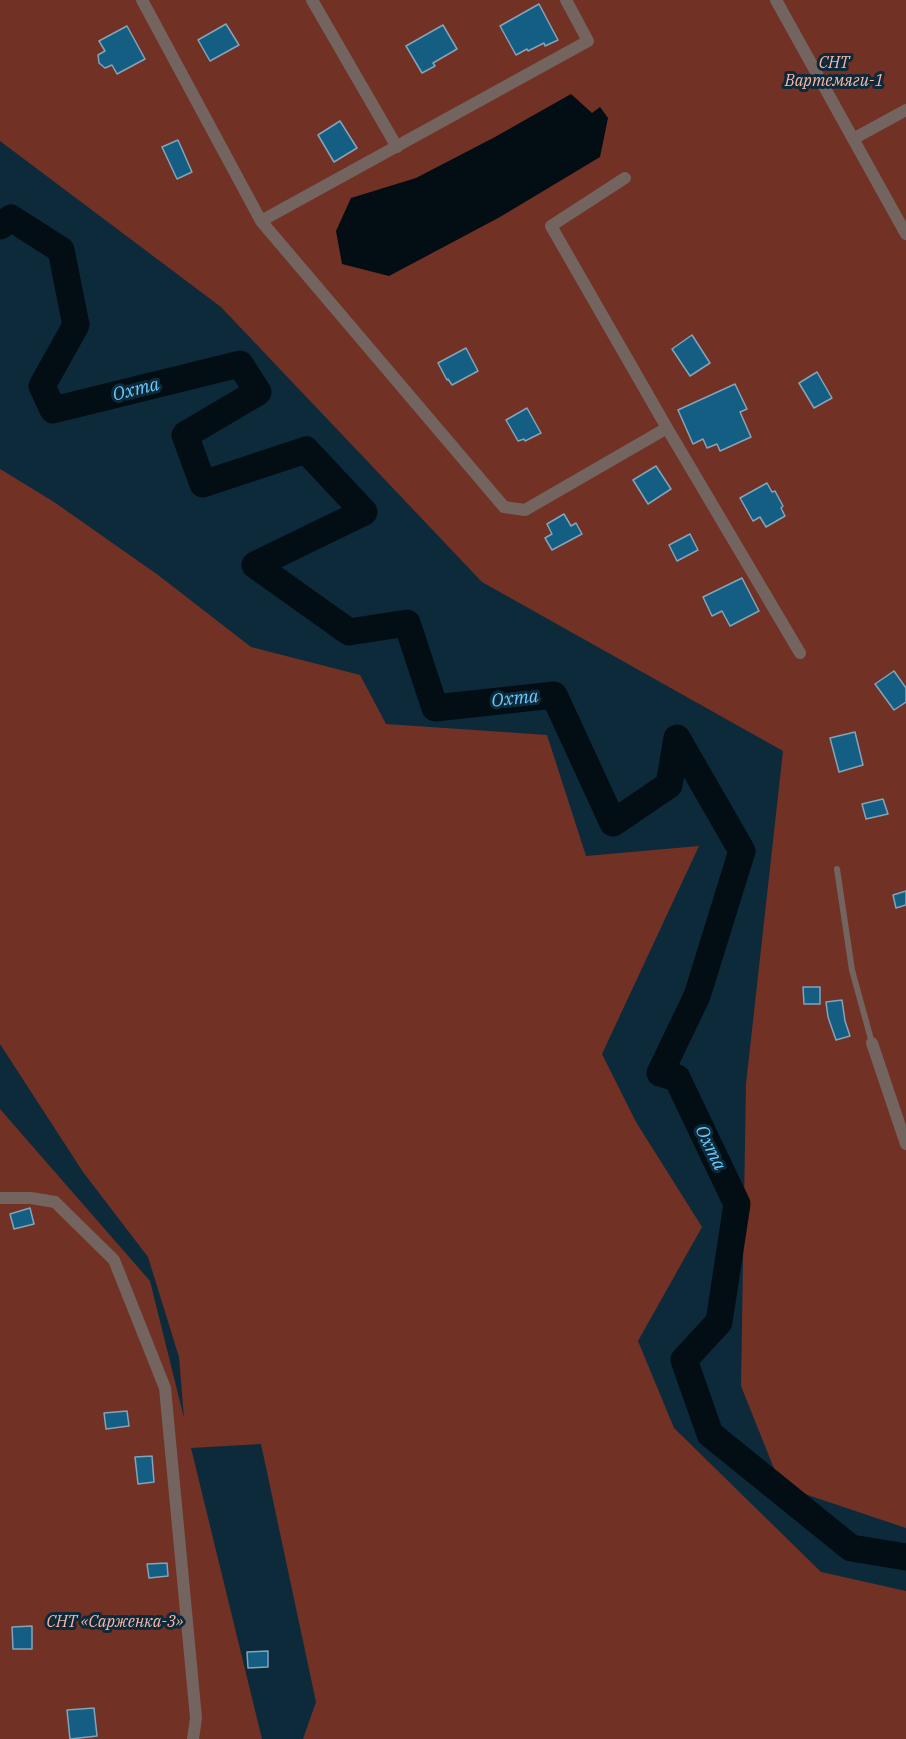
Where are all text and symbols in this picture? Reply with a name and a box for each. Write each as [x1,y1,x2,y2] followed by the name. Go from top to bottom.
[785,53,883,91] park label: СНТ Вартемяги-1
[110,374,162,406] water label: Охта
[490,686,540,712] water label: Охта
[690,1122,730,1174] water label: Охта
[47,1612,183,1632] park label: СНТ «Сарженка-3»

